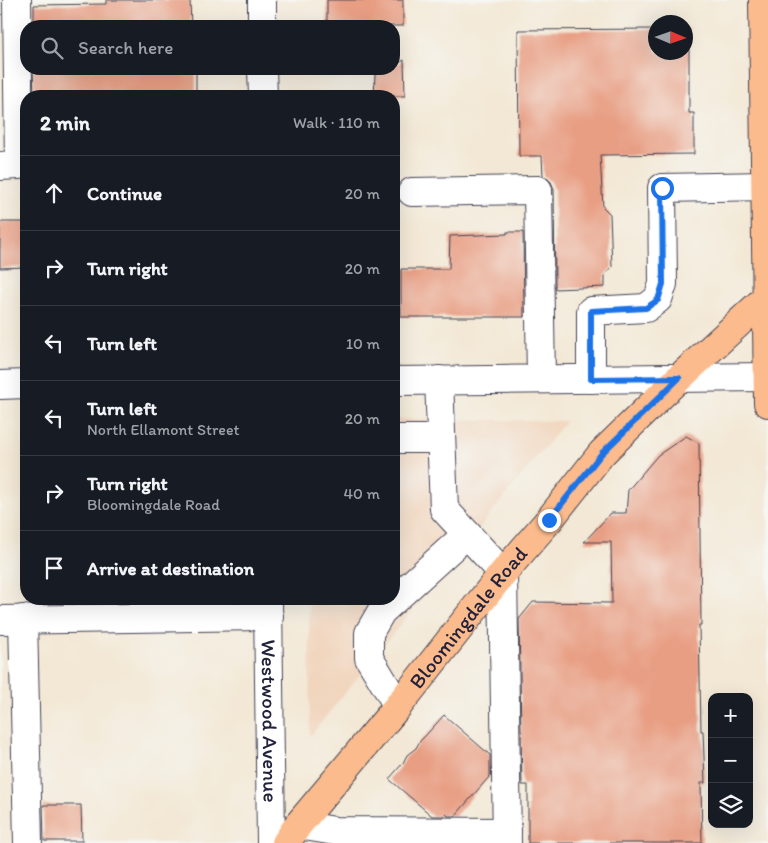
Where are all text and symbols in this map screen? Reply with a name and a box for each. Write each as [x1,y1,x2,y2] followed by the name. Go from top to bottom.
[648,15,693,60] north arrow
[20,20,400,75] search box
[38,34,66,62] icon: search
[78,36,173,59] text: Search here
[40,110,90,135] text: 2 min
[293,113,380,132] text: Walk · 110 m
[651,177,674,200] route start
[40,179,68,207] icon: ahead
[87,182,162,205] text: Continue
[345,184,380,203] text: 20 m
[40,254,68,282] icon: right
[87,257,168,280] text: Turn right
[345,259,380,278] text: 20 m
[40,329,68,357] icon: left
[87,332,157,355] text: Turn left
[346,334,380,353] text: 10 m
[87,397,157,420] text: Turn left
[40,404,68,432] icon: left
[345,409,380,428] text: 20 m
[87,420,239,439] text: North Ellamont Street
[87,472,168,495] text: Turn right
[40,479,68,507] icon: right
[343,484,380,503] text: 40 m
[87,495,220,514] text: Bloomingdale Road
[538,509,561,532] route end
[404,541,533,693] street label: Bloomingdale Road
[40,554,68,582] icon: arrive
[87,557,254,580] text: Arrive at destination
[256,639,284,803] street label: Westwood Avenue
[708,693,753,828] map controls
[708,693,753,738] button: +
[708,738,753,783] button: −
[708,783,753,828] button: layers

